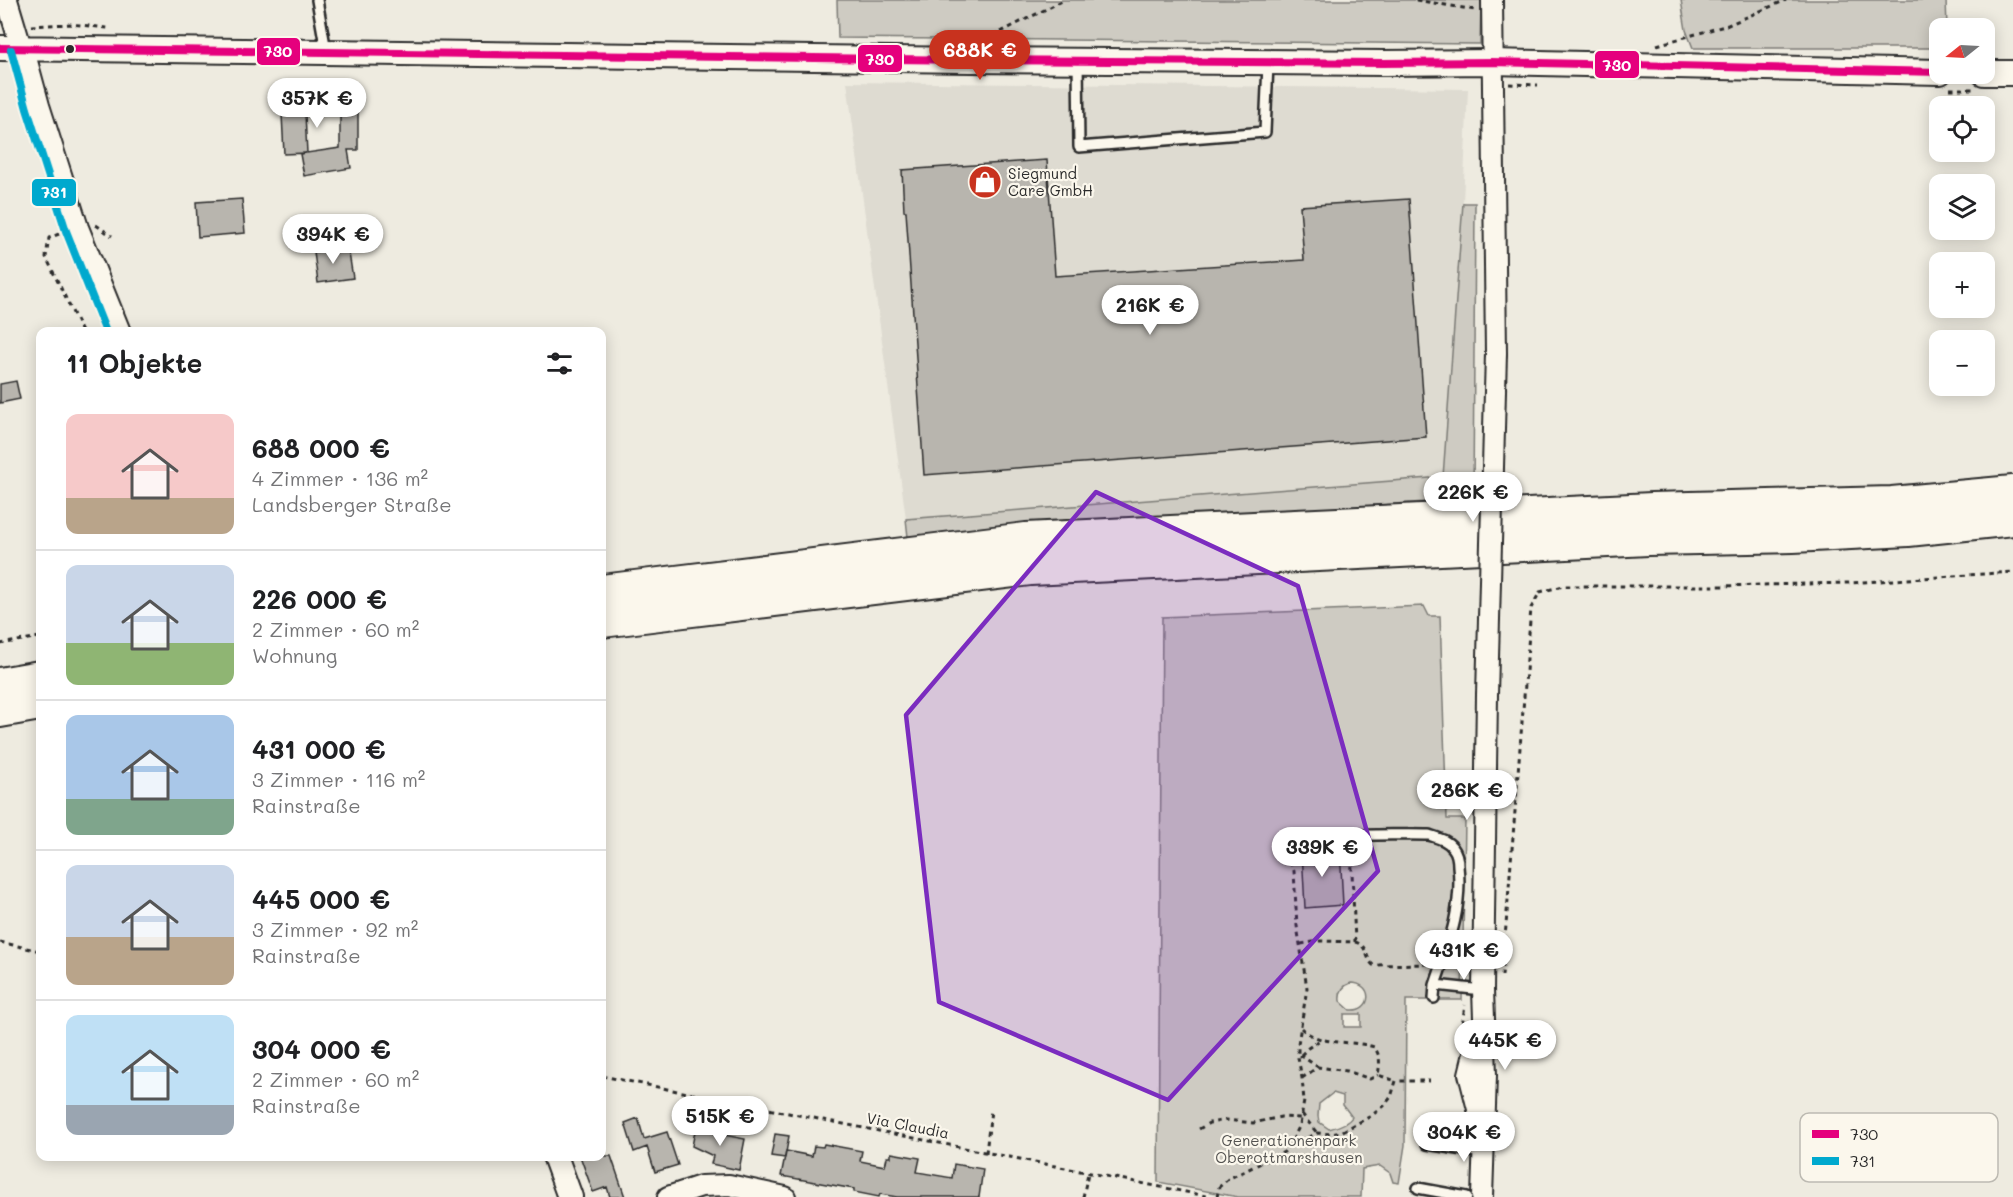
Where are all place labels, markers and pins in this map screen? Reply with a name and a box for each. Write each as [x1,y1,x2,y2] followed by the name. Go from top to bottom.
[931,30,1029,81] pin: 688K €
[64,43,76,55] unlabelled marker
[268,78,366,129] pin: 357K €
[1008,163,1093,200] place label: Siegmund Care GmbH
[967,164,1003,200] shop icon: Siegmund Care GmbH
[284,214,382,265] pin: 394K €
[1101,285,1199,336] pin: 216K €
[1424,472,1522,523] pin: 226K €
[1418,770,1516,821] pin: 286K €
[1273,827,1371,878] pin: 339K €
[1415,930,1513,981] pin: 431K €
[1456,1020,1554,1071] pin: 445K €
[671,1096,769,1147] pin: 515K €
[1415,1112,1513,1163] pin: 304K €

